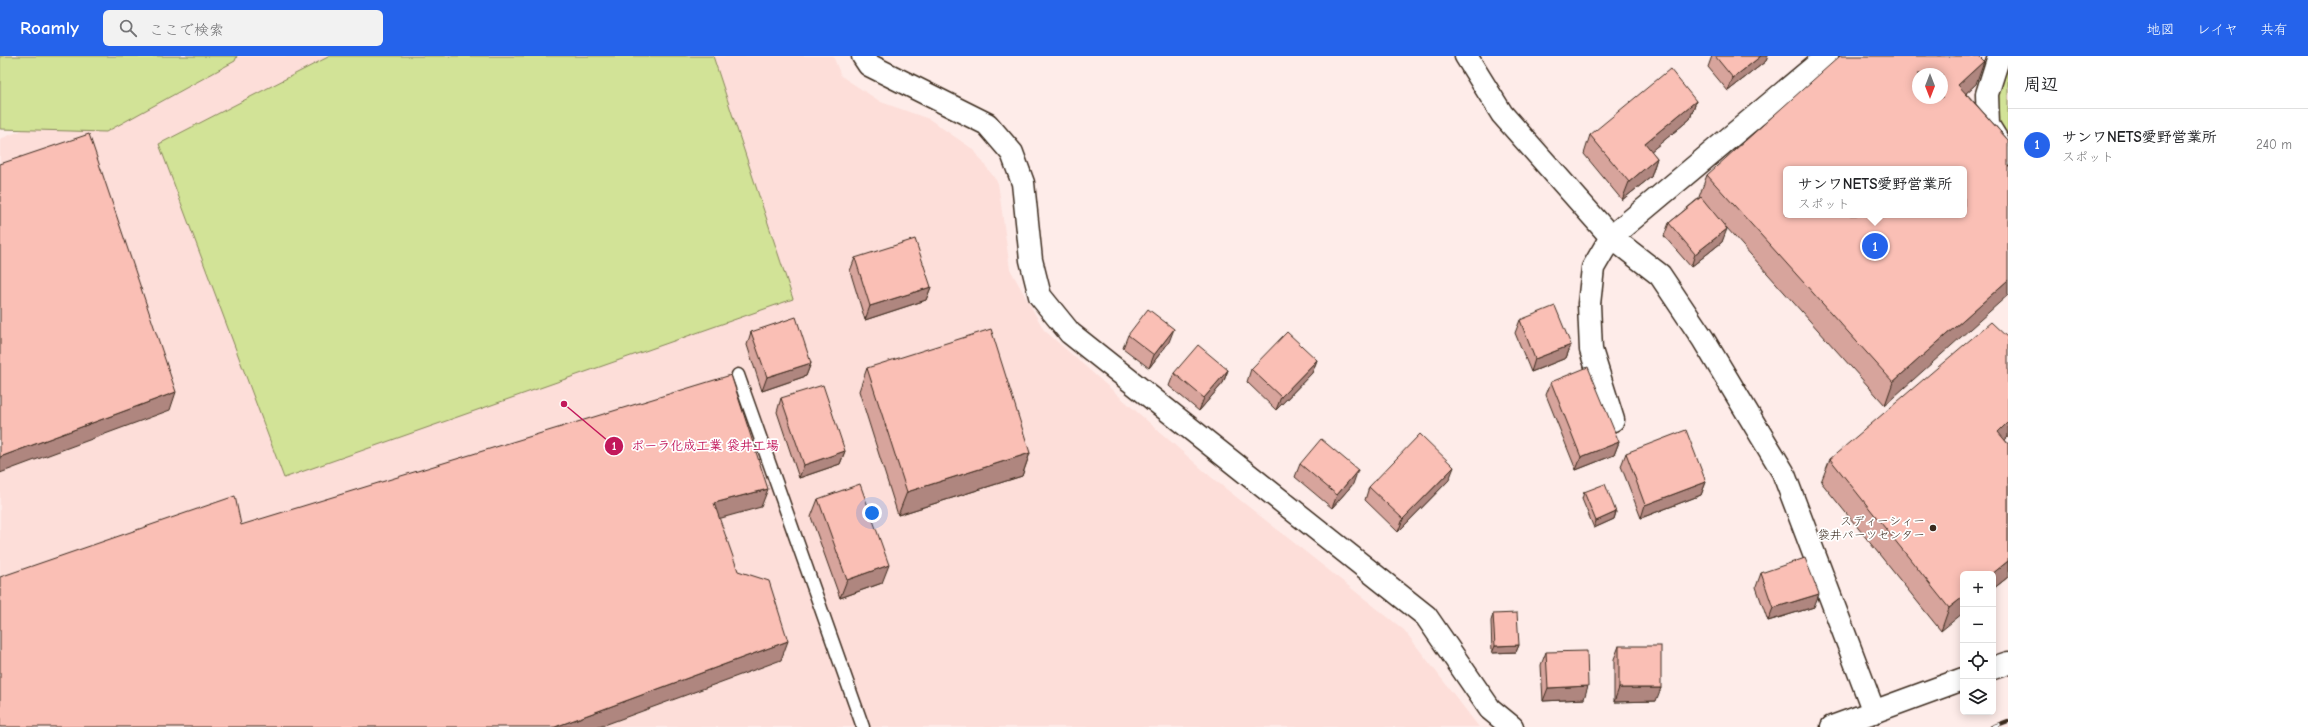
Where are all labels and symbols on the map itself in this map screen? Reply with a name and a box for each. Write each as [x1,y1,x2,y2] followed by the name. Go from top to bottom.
[1912,68,1948,104] north arrow
[1862,231,1888,261] pin: 1
[604,433,787,458] callout: ポーラ化成工業 袋井工場
[631,438,779,453] text: ポーラ化成工業 袋井工場
[612,439,617,453] text: 1
[862,503,882,523] your location
[1818,514,1925,542] place label: スディーシィー 袋井パーツセンター
[1928,523,1938,533] marker: スディーシィー 袋井パーツセンター

